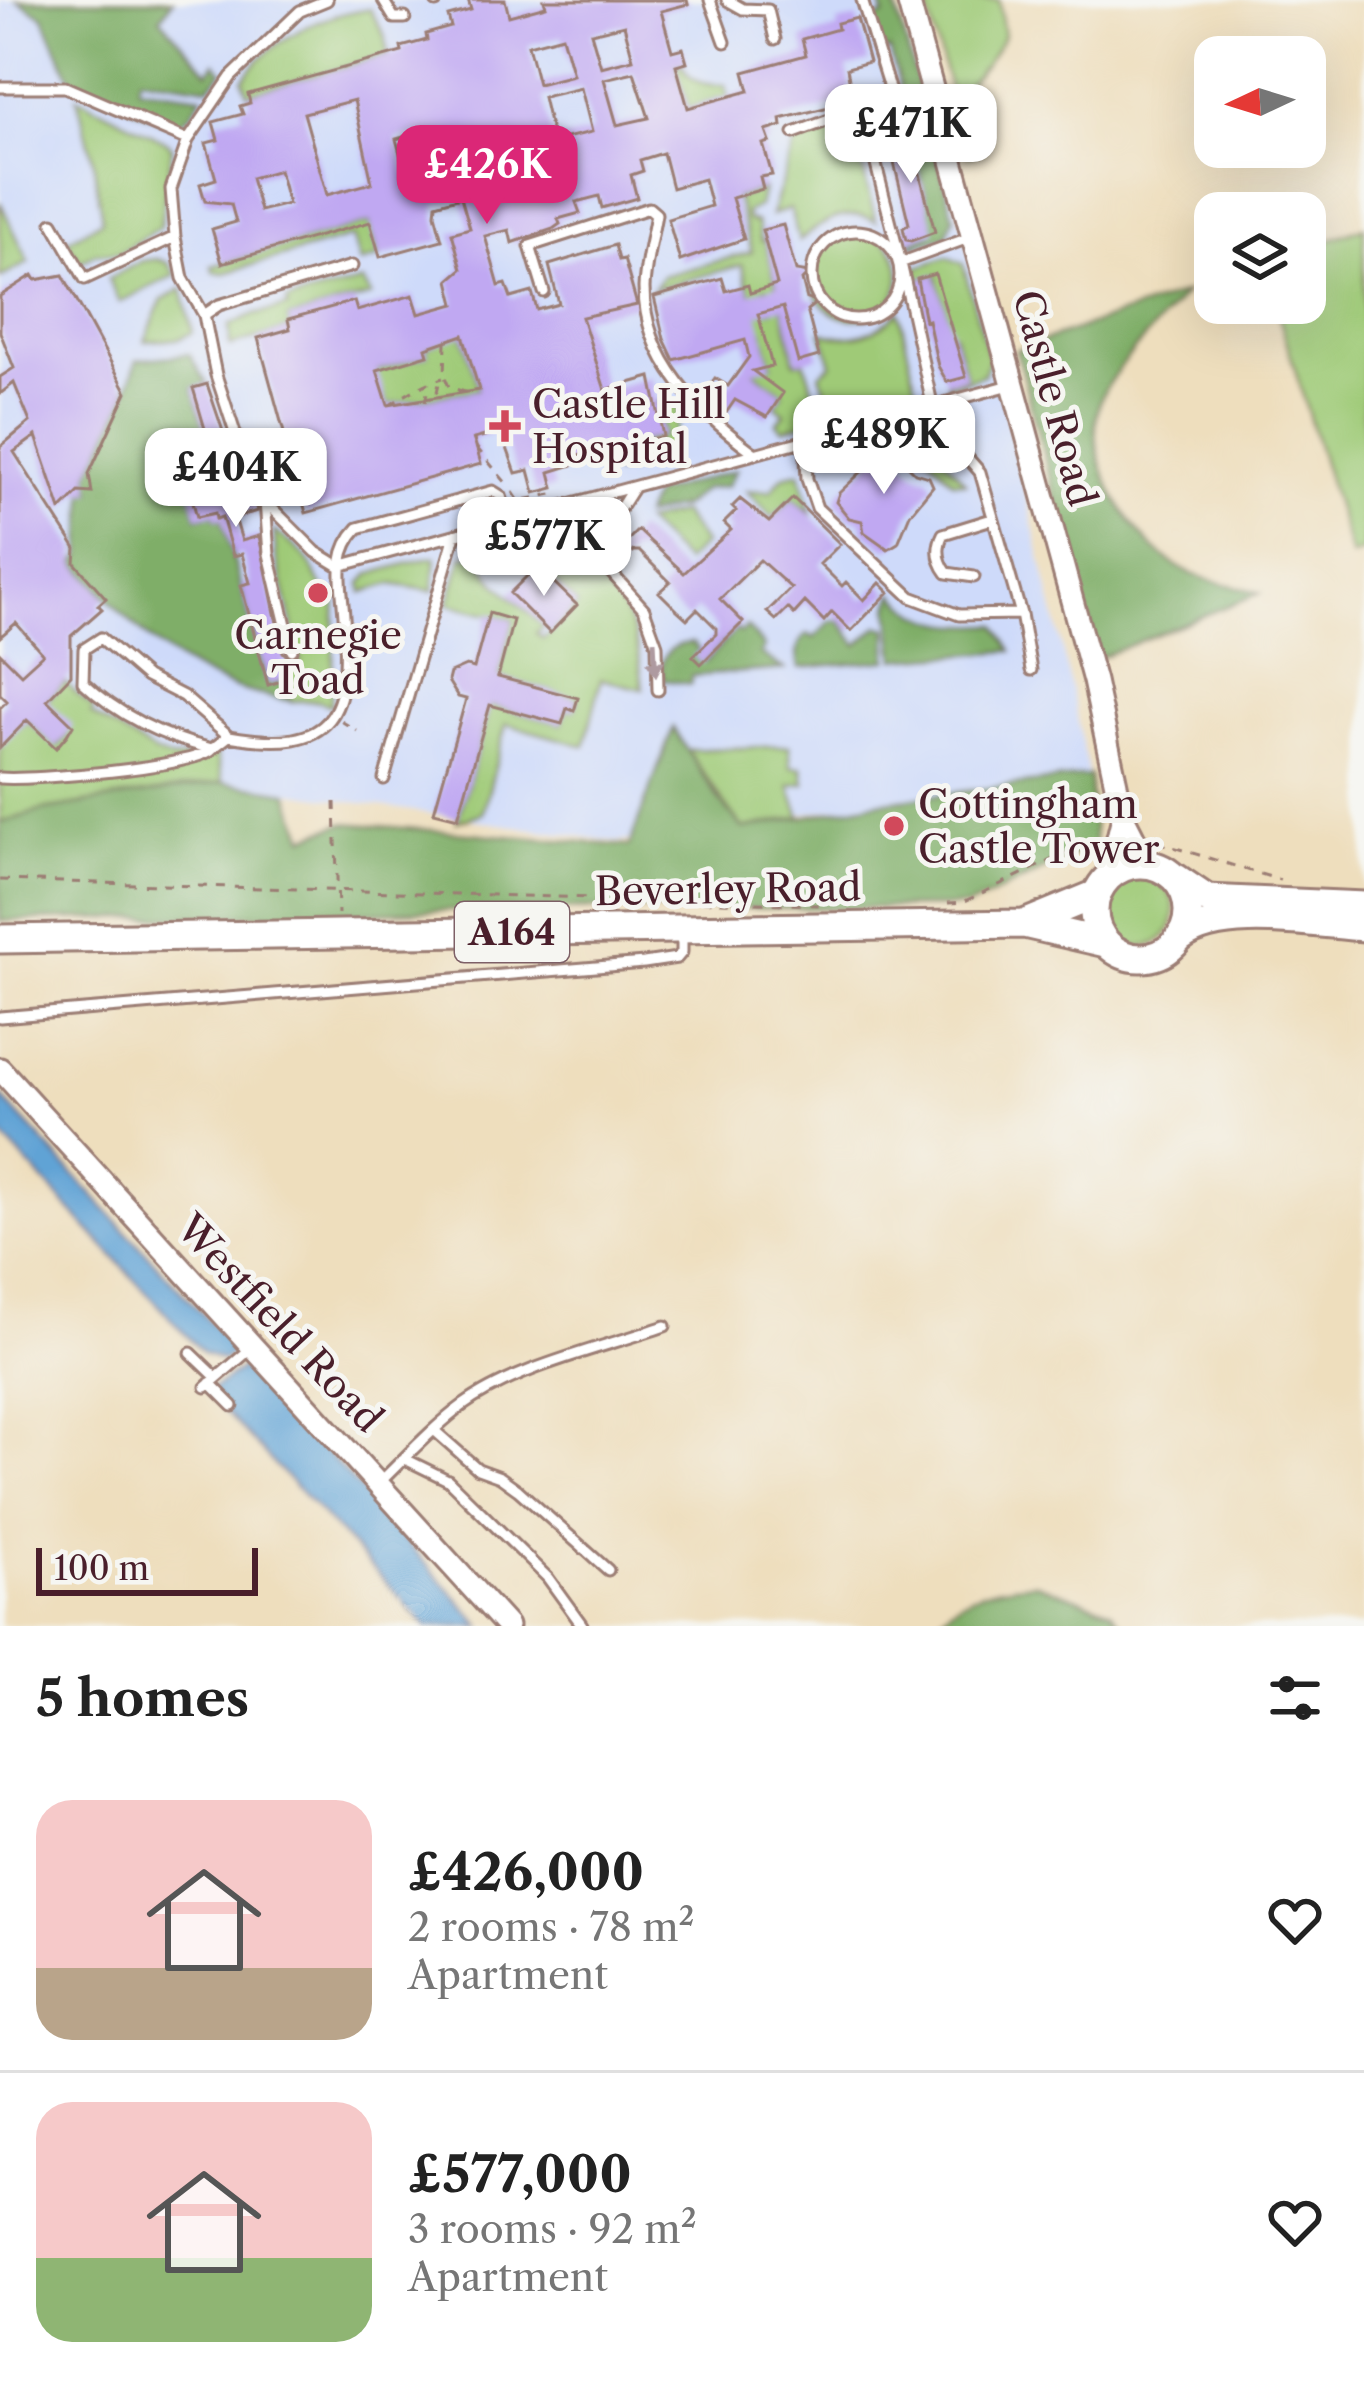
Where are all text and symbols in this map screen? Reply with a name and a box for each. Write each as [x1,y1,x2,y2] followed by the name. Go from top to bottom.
[1194,36,1326,168] north arrow
[1194,36,1326,324] map controls
[827,84,995,186] pin: £471K
[852,99,970,147] text: £471K
[403,125,571,227] pin: £426K
[424,140,550,188] text: £426K
[1194,192,1326,324] button: layers
[1003,285,1107,511] street label: Castle Road
[532,380,725,473] place label: Castle Hill Hospital
[800,395,968,497] pin: £489K
[489,410,521,442] marker: Castle Hill Hospital
[820,410,948,458] text: £489K
[152,428,320,530] pin: £404K
[172,443,300,491] text: £404K
[460,497,628,599] pin: £577K
[484,512,604,560] text: £577K
[305,580,331,606] marker: Carnegie Toad
[234,611,402,704] place label: Carnegie Toad
[646,640,665,678] one-way arrow
[918,780,1160,873] place label: Cottingham Castle Tower
[881,813,907,839] marker: Cottingham Castle Tower
[594,863,862,915] street label: Beverley Road
[455,902,569,962] road number: A164
[166,1203,393,1442] street label: Westfield Road
[36,1542,258,1595] scale bar
[54,1548,149,1589] text: 100 m
[1262,1665,1328,1731] icon: filters
[36,1667,249,1729] text: 5 homes
[408,1841,644,1903] text: £426,000
[132,1848,276,1992] icon: home
[1262,1887,1328,1953] icon: heart
[408,1903,695,1951] text: 2 rooms · 78 m²
[408,1951,608,1999] text: Apartment
[408,2143,632,2205] text: £577,000
[132,2150,276,2294] icon: home
[1262,2189,1328,2255] icon: heart
[408,2205,697,2253] text: 3 rooms · 92 m²
[408,2253,608,2301] text: Apartment

